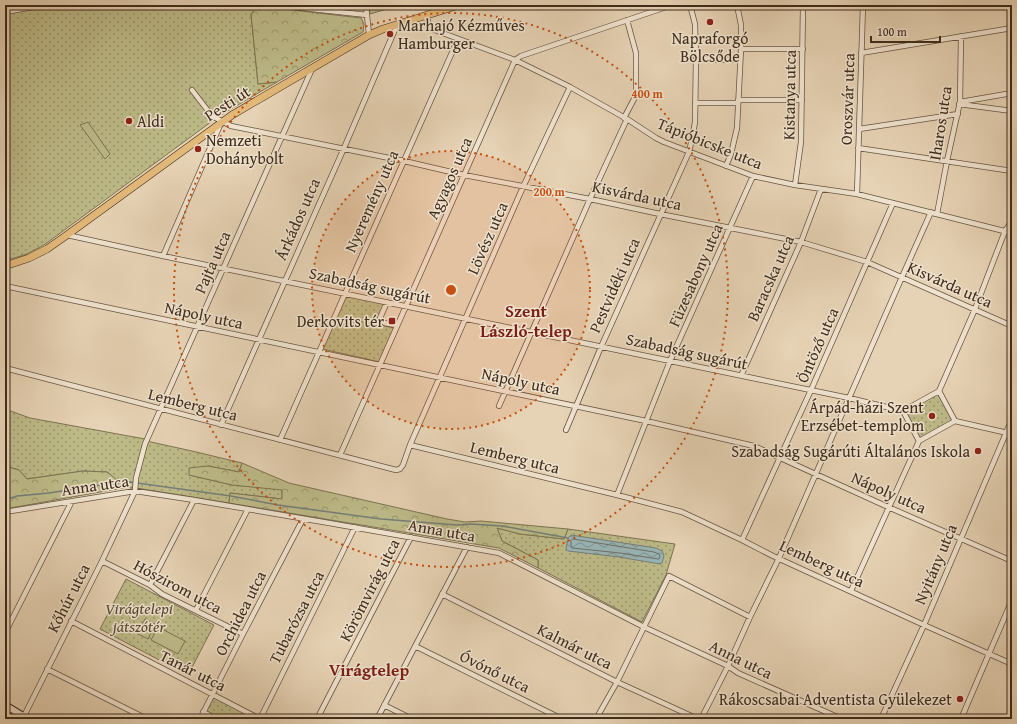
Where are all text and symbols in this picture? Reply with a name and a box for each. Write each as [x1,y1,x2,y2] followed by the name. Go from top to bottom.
[398,13,525,55] place label: Marhajó Kézműves Hamburger
[705,17,715,27] marker: Napraforgó Bölcsőde
[871,18,940,44] scale bar
[877,23,907,40] text: 100 m
[672,26,748,68] place label: Napraforgó Bölcsőde
[385,29,395,39] marker: Marhajó Kézműves Hamburger
[776,49,802,140] street label: Kistanya utca
[833,52,861,145] street label: Oroszvár utca
[199,79,255,127] street label: Pesti út
[922,84,958,162] street label: Iharos utca
[631,85,664,102] text: 400 m
[137,109,165,133] place label: Aldi
[654,111,767,175] street label: Tápióbicske utca
[124,116,134,126] marker: Aldi
[206,128,284,170] place label: Nemzeti Dohánybolt
[420,133,478,223] street label: Agyagos utca
[193,144,203,154] marker: Nemzeti Dohánybolt
[338,146,404,256] street label: Nyeremény utca
[268,174,326,264] street label: Árkádos utca
[590,174,684,216] street label: Kisvárda utca
[533,183,566,200] text: 200 m
[460,197,514,278] street label: Lövész utca
[662,219,729,330] street label: Füzesabony utca
[188,227,237,297] street label: Pajta utca
[740,231,800,325] street label: Baracska utca
[582,233,646,336] street label: Pestvidéki utca
[904,255,997,314] street label: Kisvárda utca
[307,260,433,310] street label: Szabadság sugárút
[444,283,458,297] centre of rings
[162,295,246,335] street label: Nápoly utca
[480,298,572,343] district label: Szent László-telep
[790,303,844,387] street label: Öntöző utca
[297,309,384,333] place label: Derkovits tér
[387,316,397,326] marker: Derkovits tér
[624,326,750,376] street label: Szabadság sugárút
[479,361,563,401] street label: Nápoly utca
[146,381,241,427] street label: Lemberg utca
[801,395,924,437] place label: Árpád-házi Szent Erzsébet-templom
[927,411,937,421] marker: Árpád-házi Szent Erzsébet-templom
[468,434,563,480] street label: Lemberg utca
[731,439,970,463] place label: Szabadság Sugárúti Általános Iskola
[973,446,983,456] marker: Szabadság Sugárúti Általános Iskola
[848,465,931,519] street label: Nápoly utca
[60,468,131,502] street label: Anna utca
[407,512,478,548] street label: Anna utca
[907,520,963,608] street label: Nyitány utca
[776,533,869,593] street label: Lemberg utca
[333,534,405,646] street label: Körömvirág utca
[130,553,227,619] street label: Hószirom utca
[40,559,96,637] street label: Kőhúr utca
[208,566,272,660] street label: Orchidea utca
[262,566,330,668] street label: Tubarózsa utca
[105,596,173,638] park label: Virágtelepi játszótér
[533,617,617,675] street label: Kalmár utca
[705,633,777,685] street label: Anna utca
[156,643,231,697] street label: Tanár utca
[456,644,535,699] street label: Óvónő utca
[329,657,409,682] district label: Virágtelep
[719,687,952,711] place label: Rákoscsabai Adventista Gyülekezet
[955,694,965,704] marker: Rákoscsabai Adventista Gyülekezet

